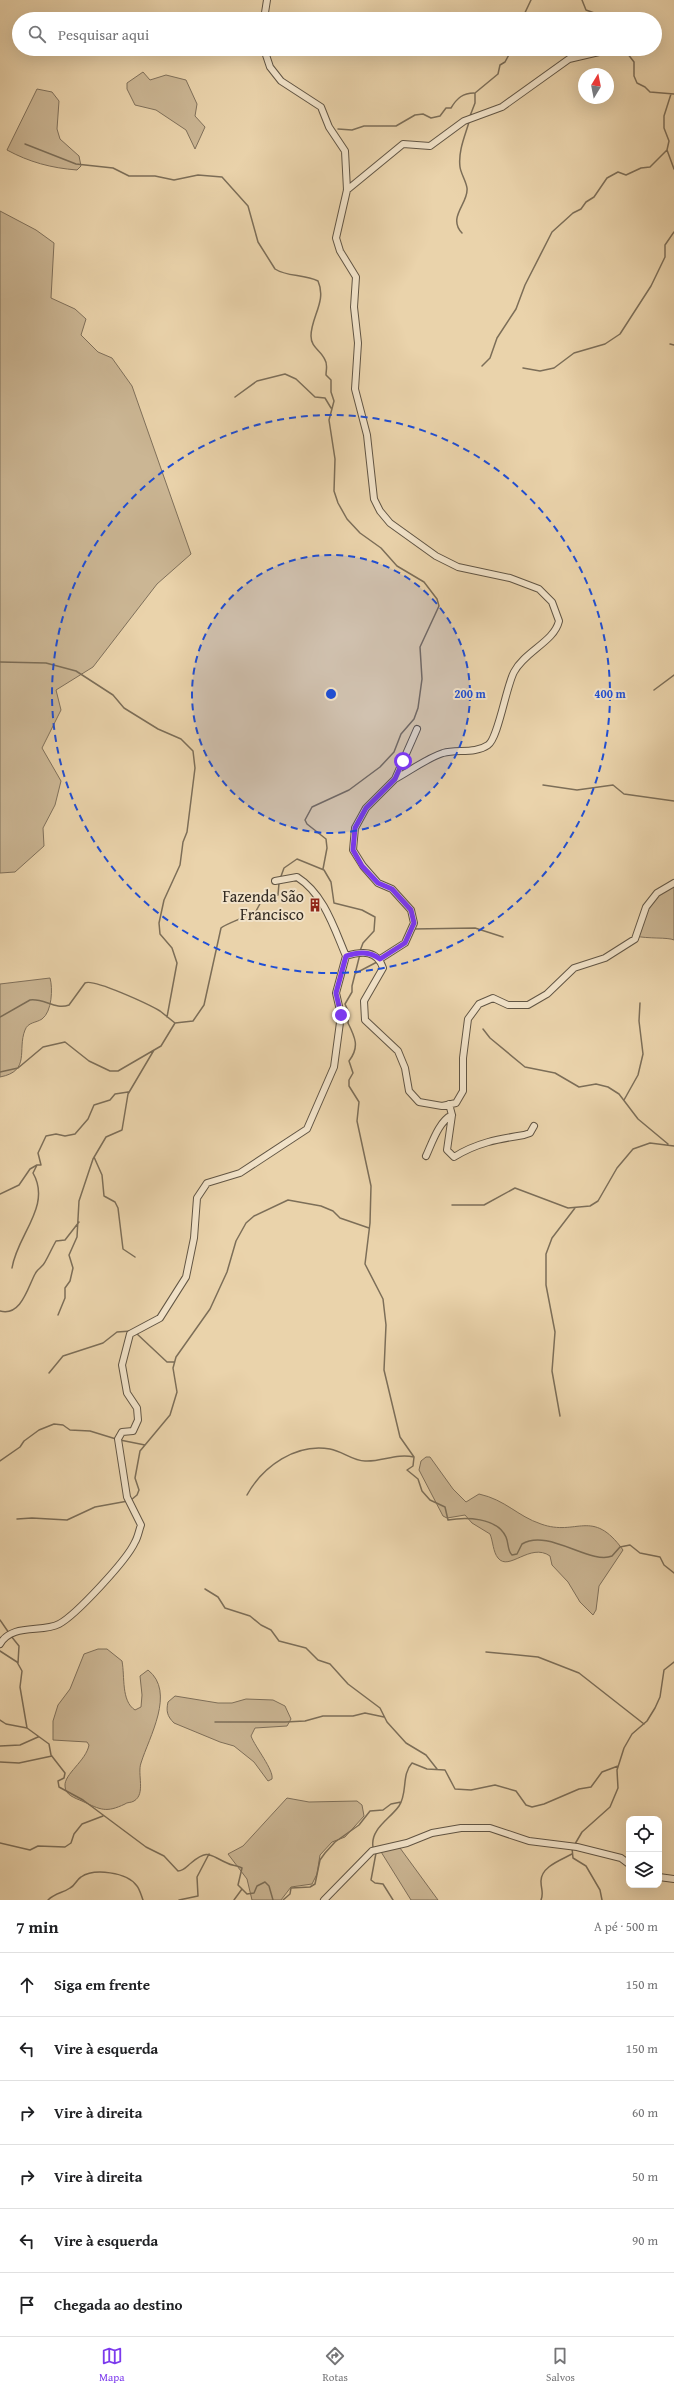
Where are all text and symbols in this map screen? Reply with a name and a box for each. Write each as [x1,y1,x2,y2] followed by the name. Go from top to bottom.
[12,12,662,56] search box
[26,23,48,45] icon: search
[58,24,149,45] text: Pesquisar aqui
[578,68,614,104] north arrow
[454,685,487,702] text: 200 m
[594,685,627,702] text: 400 m
[324,687,338,701] centre of rings
[394,752,412,770] route start
[223,884,304,926] place label: Fazenda São Francisco
[307,897,323,913] building icon: Fazenda São Francisco
[332,1006,350,1024] route end
[626,1816,662,1888] map controls
[626,1816,662,1852] button: locate
[626,1852,662,1888] button: layers
[16,1914,58,1939] text: 7 min
[594,1917,658,1936] text: A pé · 500 m
[16,1974,38,1996] icon: ahead
[54,1974,150,1995] text: Siga em frente
[626,1975,658,1994] text: 150 m
[16,2038,38,2060] icon: left
[54,2038,158,2059] text: Vire à esquerda
[626,2039,658,2058] text: 150 m
[16,2102,38,2124] icon: right
[54,2102,142,2123] text: Vire à direita
[632,2103,658,2122] text: 60 m
[16,2166,38,2188] icon: right
[54,2166,142,2187] text: Vire à direita
[632,2167,658,2186] text: 50 m
[16,2230,38,2252] icon: left
[54,2230,158,2251] text: Vire à esquerda
[632,2231,658,2250] text: 90 m
[16,2294,38,2316] icon: arrive
[54,2294,182,2315] text: Chegada ao destino
[99,2345,124,2385] tab: Mapa
[323,2345,348,2385] tab: Rotas
[546,2345,575,2385] tab: Salvos

